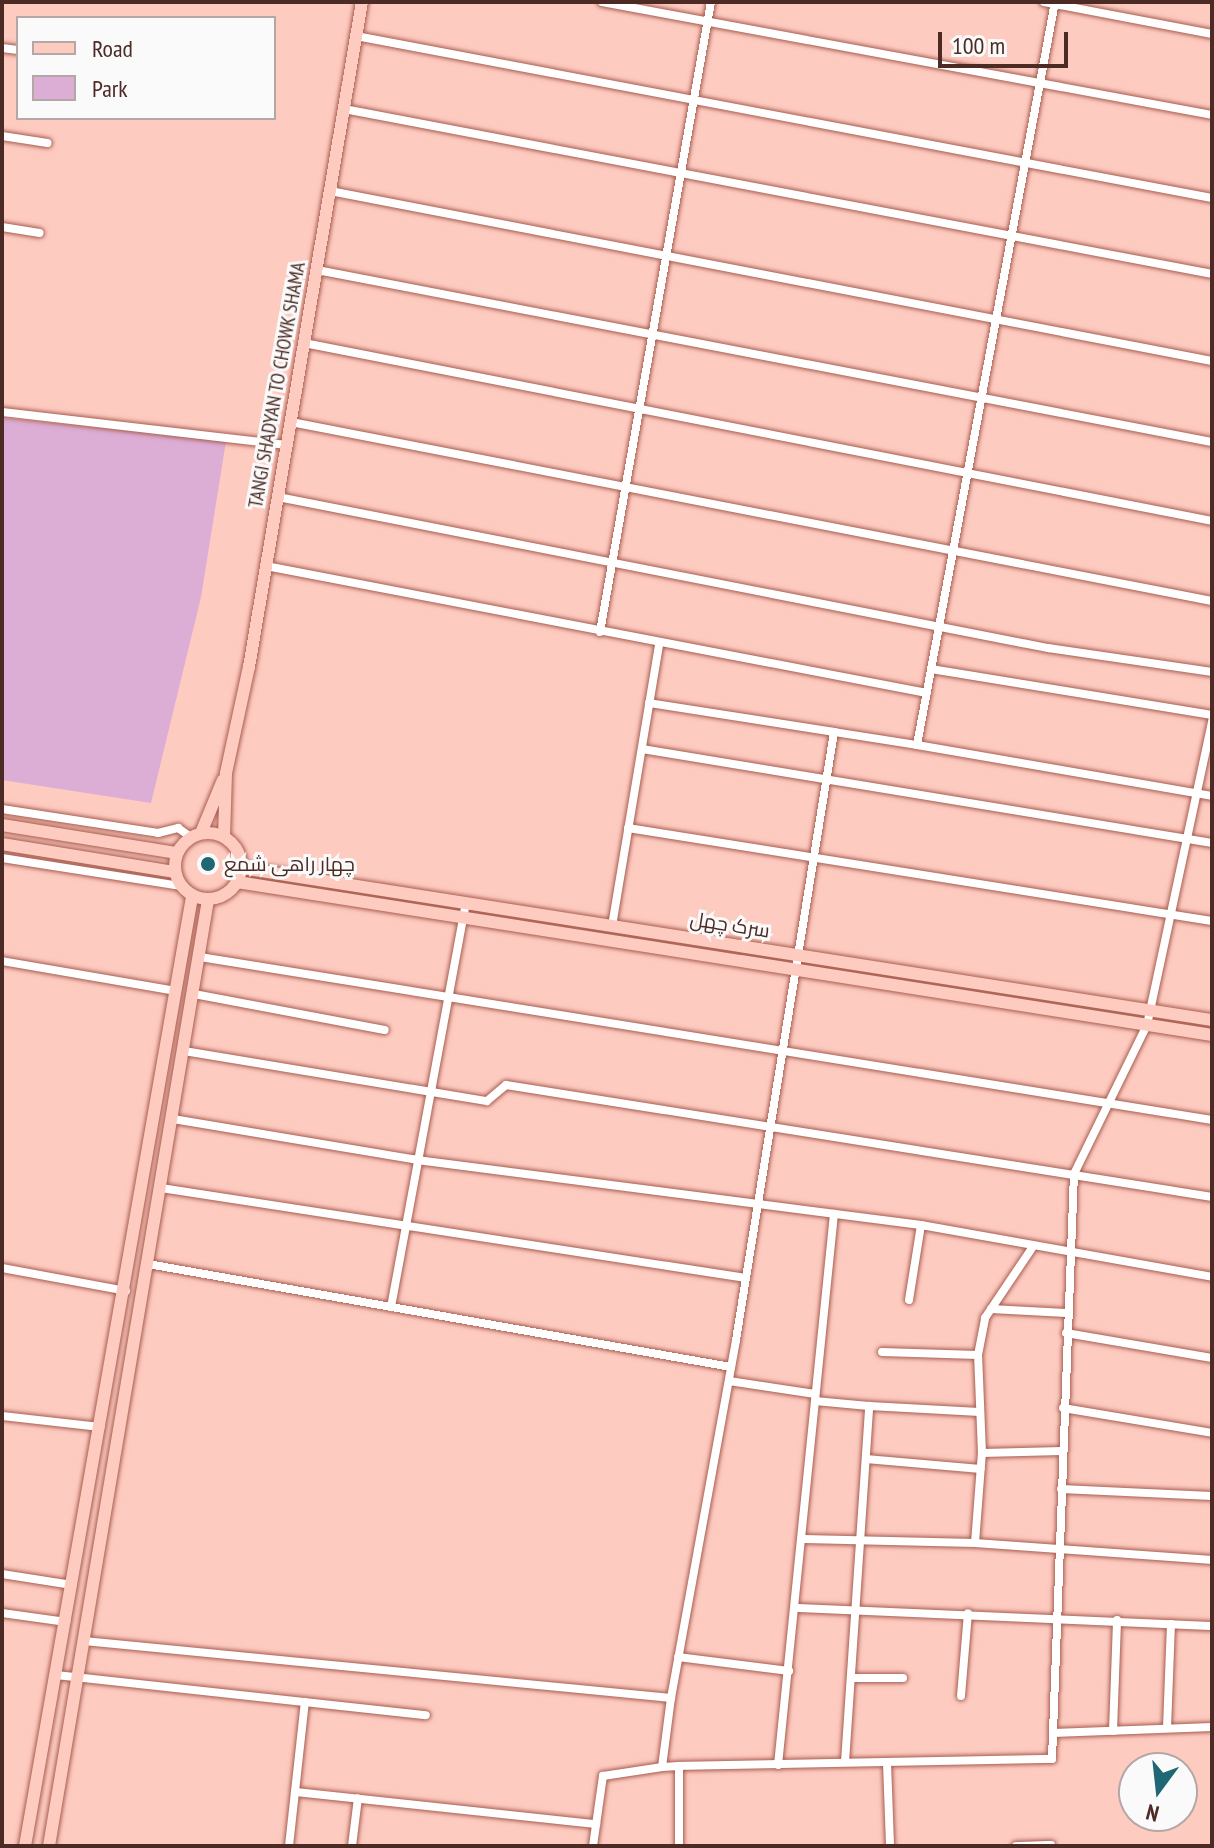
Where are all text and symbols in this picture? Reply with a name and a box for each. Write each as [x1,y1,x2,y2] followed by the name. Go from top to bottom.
[16,16,276,120] legend
[942,16,1072,66] scale bar
[952,30,1005,61] text: 100 m
[92,33,133,64] text: Road
[92,73,128,104] text: Park
[243,260,311,510] street label: TANGI SHADYAN TO CHOWK SHAMA
[224,852,355,876] place label: چهار راهی شمع
[199,855,217,873] marker: چهار راهی شمع
[688,907,772,943] street label: سرک چهل
[1118,1752,1198,1832] north arrow
[1143,1798,1162,1828] text: N

